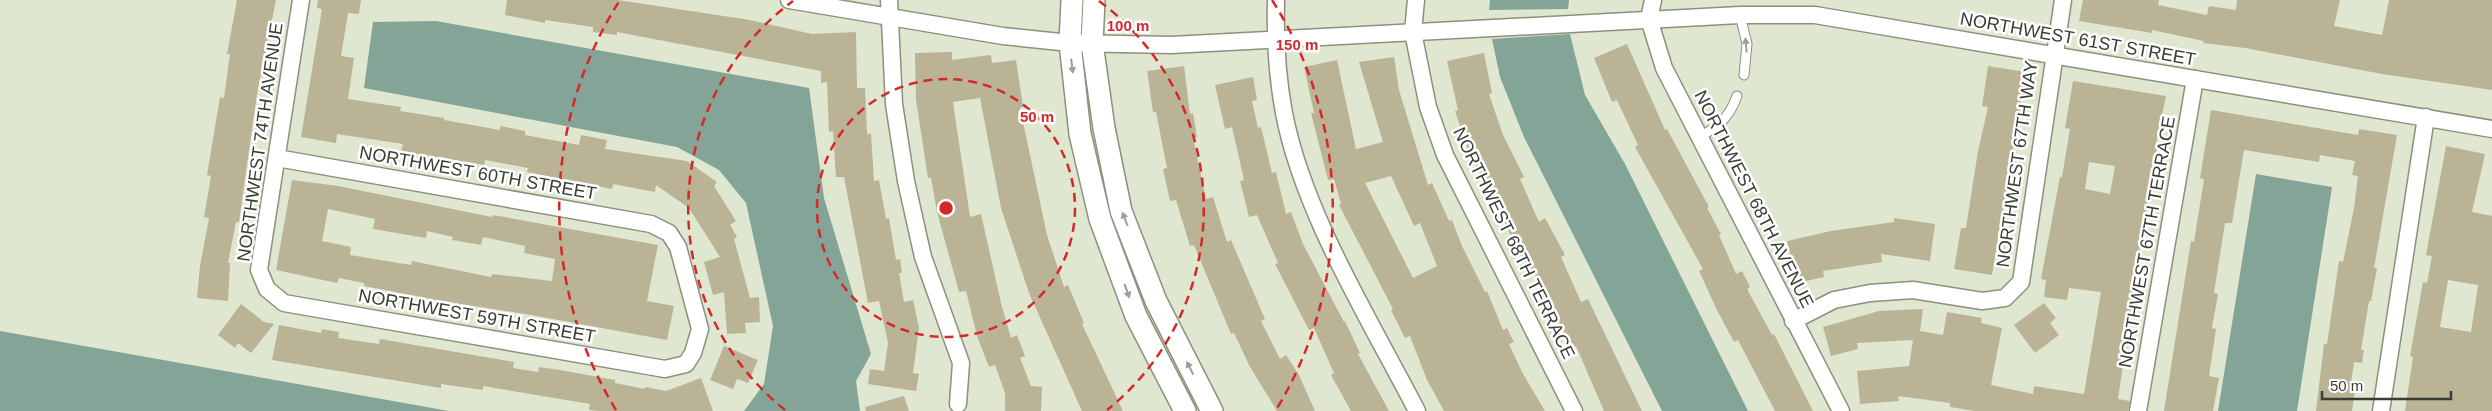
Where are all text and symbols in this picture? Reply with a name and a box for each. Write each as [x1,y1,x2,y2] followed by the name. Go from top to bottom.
[1959,8,2197,70] street label: NORTHWEST 61ST STREET
[1107,17,1149,34] text: 100 m
[233,21,287,263] street label: NORTHWEST 74TH AVENUE
[1276,36,1318,53] text: 150 m
[1742,36,1750,52] one-way arrow
[1068,58,1076,74] one-way arrow
[1993,59,2041,269] street label: NORTHWEST 67TH WAY
[1690,87,1818,311] street label: NORTHWEST 68TH AVENUE
[1020,108,1054,125] text: 50 m
[2115,115,2179,369] street label: NORTHWEST 67TH TERRACE
[1449,124,1579,362] street label: NORTHWEST 68TH TERRACE
[358,142,598,204] street label: NORTHWEST 60TH STREET
[937,199,955,217] centre of rings
[1120,212,1128,226] one-way arrow
[1123,284,1131,299] one-way arrow
[357,285,597,347] street label: NORTHWEST 59TH STREET
[1186,360,1194,375] one-way arrow
[2322,368,2451,400] scale bar
[2330,377,2363,394] text: 50 m

